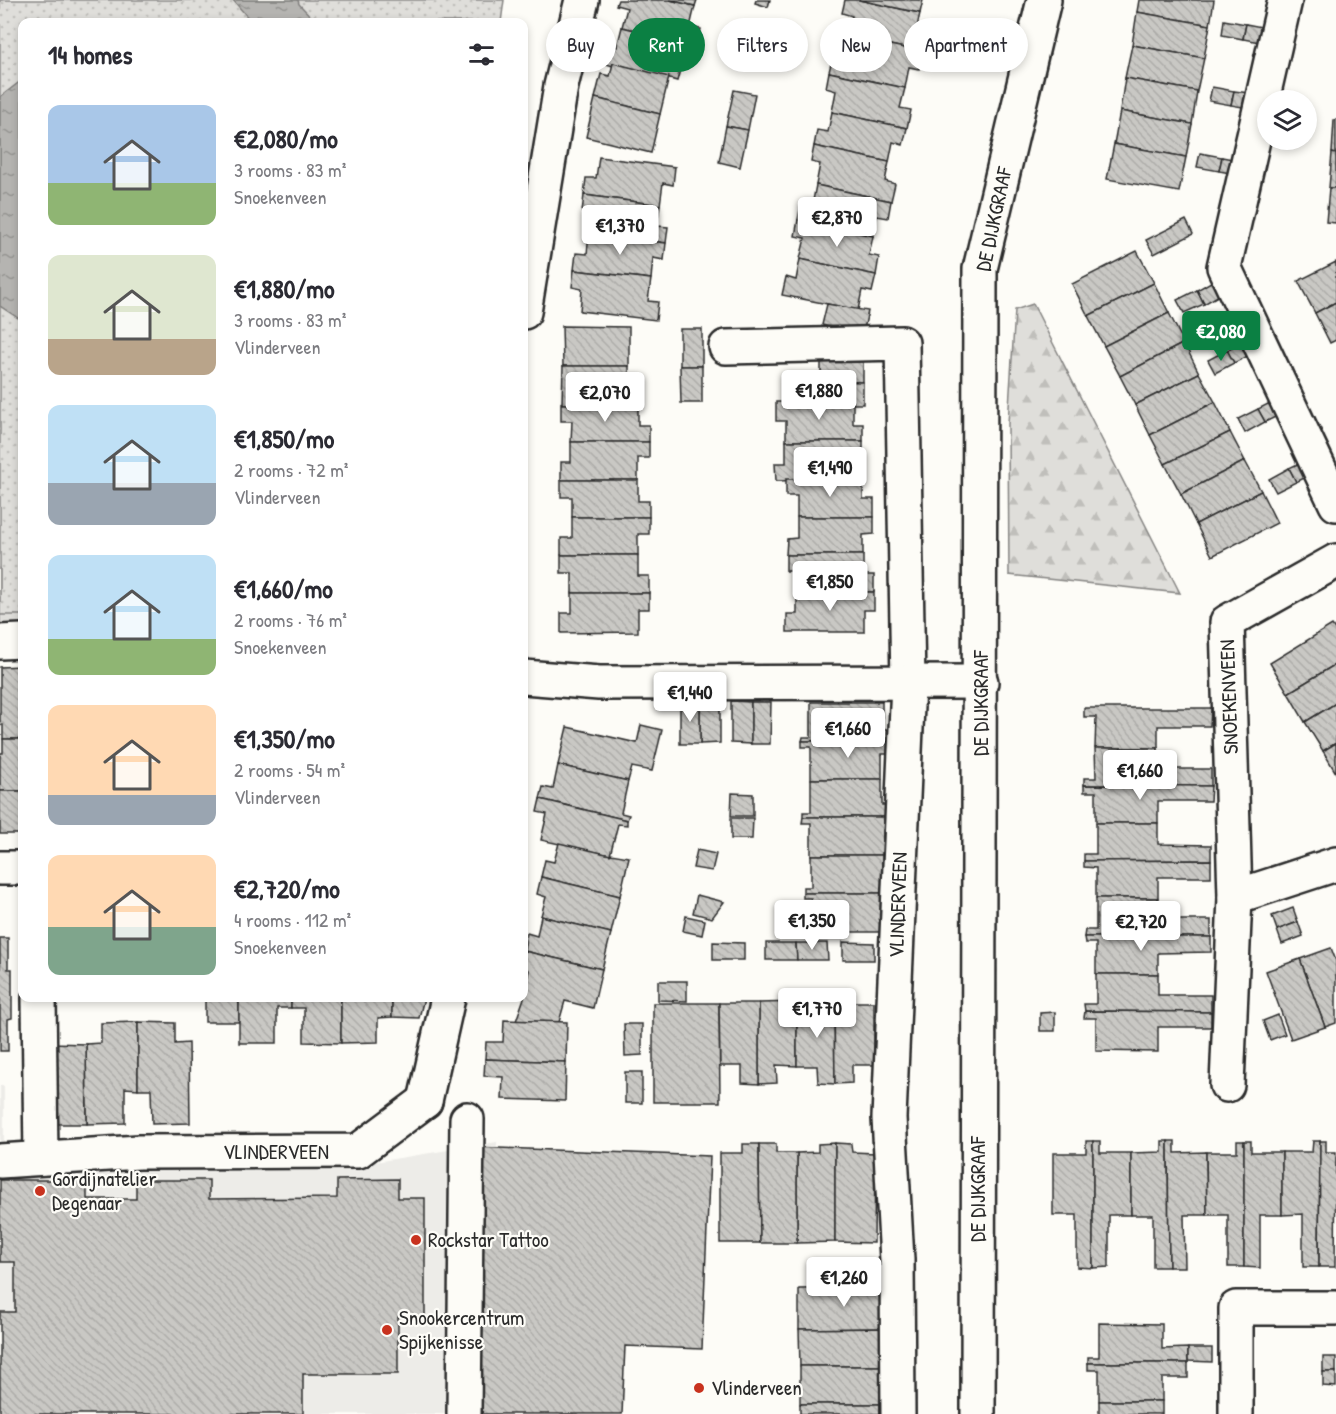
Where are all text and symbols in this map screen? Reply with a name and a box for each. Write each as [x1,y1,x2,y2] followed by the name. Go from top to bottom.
[546,18,616,72] chip: Buy
[628,18,705,72] chip: Rent
[717,18,808,72] chip: Filters
[820,18,892,72] chip: New
[904,18,1028,72] chip: Apartment
[48,37,133,72] text: 14 homes
[465,38,498,71] icon: filters
[1257,90,1317,150] map controls
[1257,90,1317,150] button: layers
[234,121,338,156] text: €2,080/mo
[96,129,168,201] icon: home
[234,156,346,183] text: 3 rooms · 83 m²
[968,163,1019,274] street label: DE DIJKGRAAF
[234,183,327,210] text: Snoekenveen
[788,197,886,248] pin: €2,870
[812,203,862,230] text: €2,870
[571,205,669,256] pin: €1,370
[596,211,644,238] text: €1,370
[234,271,335,306] text: €1,880/mo
[96,279,168,351] icon: home
[234,306,346,333] text: 3 rooms · 83 m²
[1172,311,1270,362] pin: €2,080
[1196,317,1246,344] text: €2,080
[234,333,321,360] text: Vlinderveen
[770,370,868,421] pin: €1,880
[556,372,654,423] pin: €2,070
[795,376,843,403] text: €1,880
[580,378,630,405] text: €2,070
[234,421,334,456] text: €1,850/mo
[96,429,168,501] icon: home
[781,447,879,498] pin: €1,490
[808,453,852,480] text: €1,490
[234,456,348,483] text: 2 rooms · 72 m²
[234,483,321,510] text: Vlinderveen
[781,561,879,612] pin: €1,850
[807,567,854,594] text: €1,850
[234,571,333,606] text: €1,660/mo
[96,579,168,651] icon: home
[234,606,347,633] text: 2 rooms · 76 m²
[234,633,327,660] text: Snoekenveen
[1212,639,1245,755] street label: SNOEKENVEEN
[966,649,995,756] street label: DE DIJKGRAAF
[641,672,739,723] pin: €1,440
[668,678,712,705] text: €1,440
[799,708,897,759] pin: €1,660
[825,714,871,741] text: €1,660
[234,721,335,756] text: €1,350/mo
[96,729,168,801] icon: home
[1091,750,1189,801] pin: €1,660
[234,756,345,783] text: 2 rooms · 54 m²
[1117,756,1163,783] text: €1,660
[234,783,321,810] text: Vlinderveen
[881,851,914,958] street label: VLINDERVEEN
[234,871,340,906] text: €2,720/mo
[96,879,168,951] icon: home
[763,900,861,951] pin: €1,350
[1092,901,1190,952] pin: €2,720
[234,906,351,933] text: 4 rooms · 112 m²
[788,906,836,933] text: €1,350
[1115,907,1167,934] text: €2,720
[234,933,327,960] text: Snoekenveen
[768,988,866,1039] pin: €1,770
[792,994,842,1021] text: €1,770
[963,1135,992,1242] street label: DE DIJKGRAAF
[223,1137,329,1166] street label: VLINDERVEEN
[52,1164,157,1217] place label: Gordijnatelier Degenaar
[33,1184,47,1198] marker: Gordijnatelier Degenaar
[428,1225,549,1254] place label: Rockstar Tattoo
[409,1233,423,1247] marker: Rockstar Tattoo
[795,1257,893,1308] pin: €1,260
[820,1263,868,1290] text: €1,260
[399,1303,524,1356] place label: Snookercentrum Spijkenisse
[380,1323,394,1337] marker: Snookercentrum Spijkenisse
[711,1373,802,1402] place label: Vlinderveen
[692,1381,706,1395] marker: Vlinderveen

